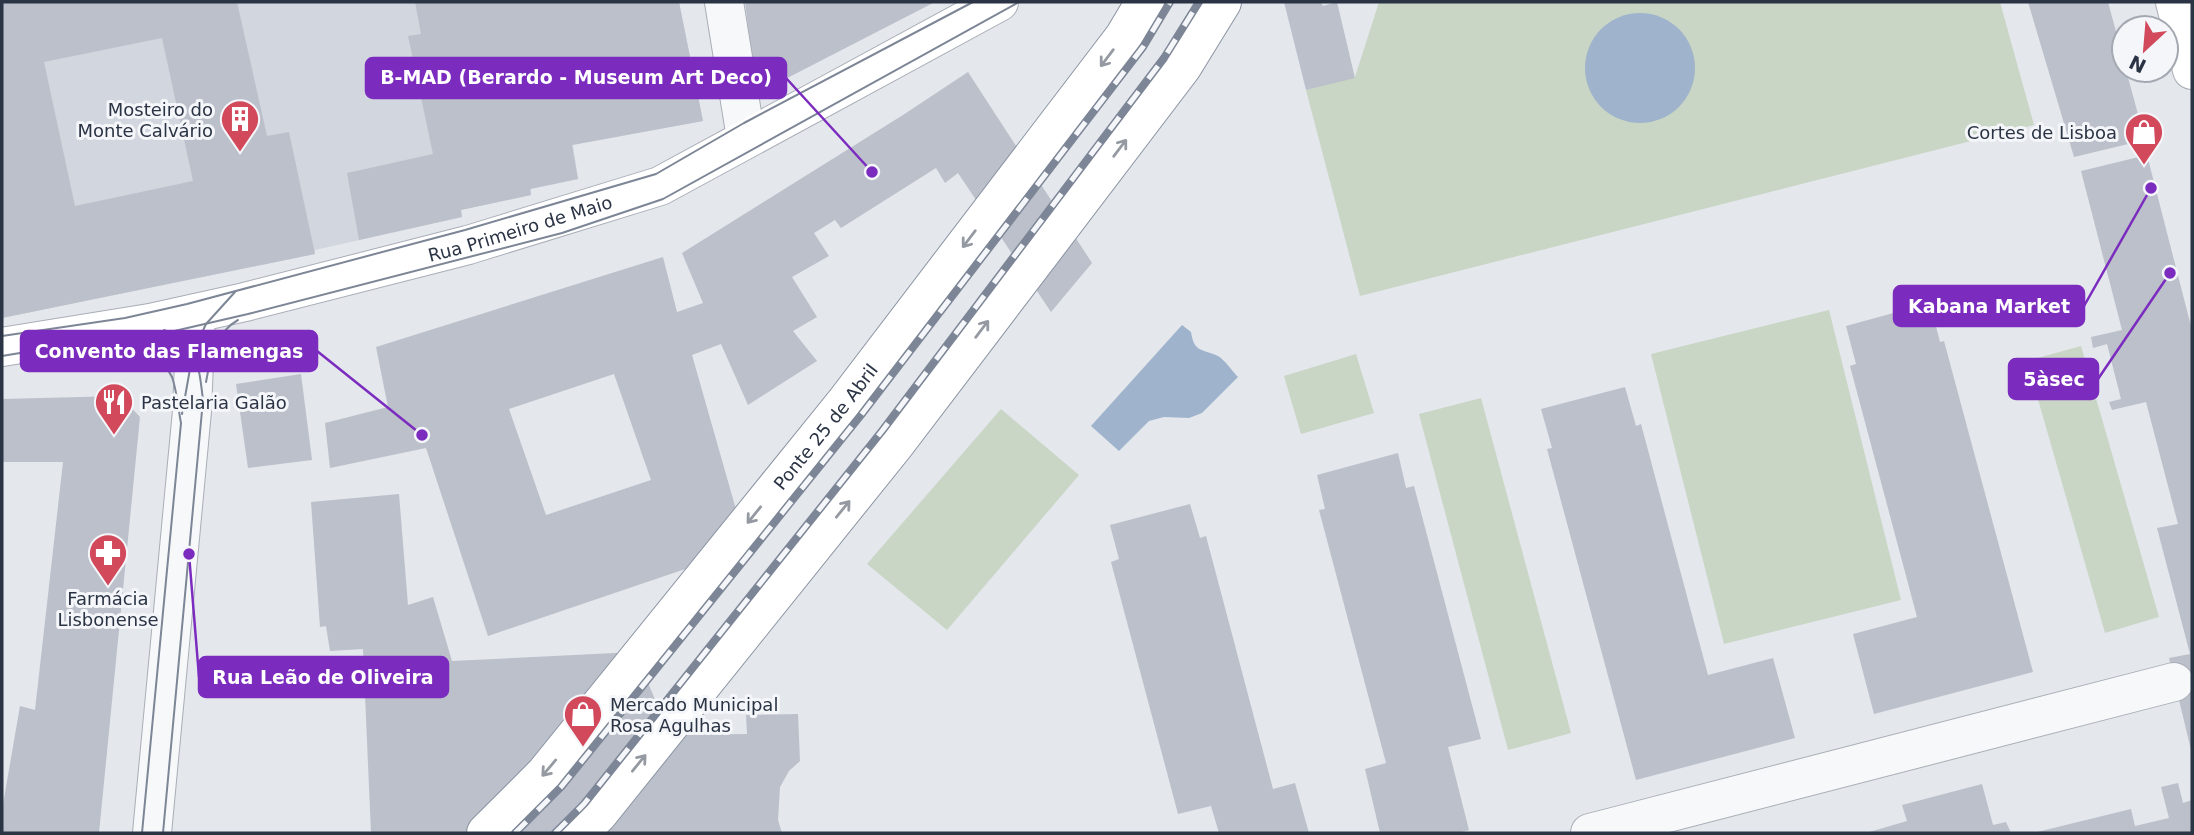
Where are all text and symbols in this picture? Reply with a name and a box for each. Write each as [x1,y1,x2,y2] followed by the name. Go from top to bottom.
[2110,14,2180,84] north arrow
[1100,49,1115,67] one-way arrow
[2126,51,2150,78] text: N
[366,58,786,98] callout: B-MAD (Berardo - Museum Art Deco)
[380,66,772,88] text: B-MAD (Berardo - Museum Art Deco)
[219,98,261,153] building icon: Mosteiro do Monte Calvário
[77,99,213,141] place label: Mosteiro do Monte Calvário
[2123,111,2165,166] shop icon: Cortes de Lisboa
[1967,122,2117,143] place label: Cortes de Lisboa
[1113,139,1127,158] one-way arrow
[426,191,615,265] street label: Rua Primeiro de Maio
[962,229,977,248] one-way arrow
[1894,286,2084,326] callout: Kabana Market
[1908,295,2070,317] text: Kabana Market
[975,321,990,339] one-way arrow
[21,331,317,371] callout: Convento das Flamengas
[35,340,303,362] text: Convento das Flamengas
[769,359,882,493] street label: Ponte 25 de Abril
[2009,359,2098,399] callout: 5àsec
[2023,368,2085,390] text: 5àsec
[93,381,135,436] restaurant icon: Pastelaria Galão
[141,392,287,413] place label: Pastelaria Galão
[835,500,850,519] one-way arrow
[746,506,762,524] one-way arrow
[87,532,129,587] pharmacy icon: Farmácia Lisbonense
[57,588,159,630] place label: Farmácia Lisbonense
[199,657,448,697] callout: Rua Leão de Oliveira
[212,666,434,688] text: Rua Leão de Oliveira
[562,693,604,748] shop icon: Mercado Municipal Rosa Agulhas
[610,694,778,736] place label: Mercado Municipal Rosa Agulhas
[632,754,647,772] one-way arrow
[541,759,557,777] one-way arrow

